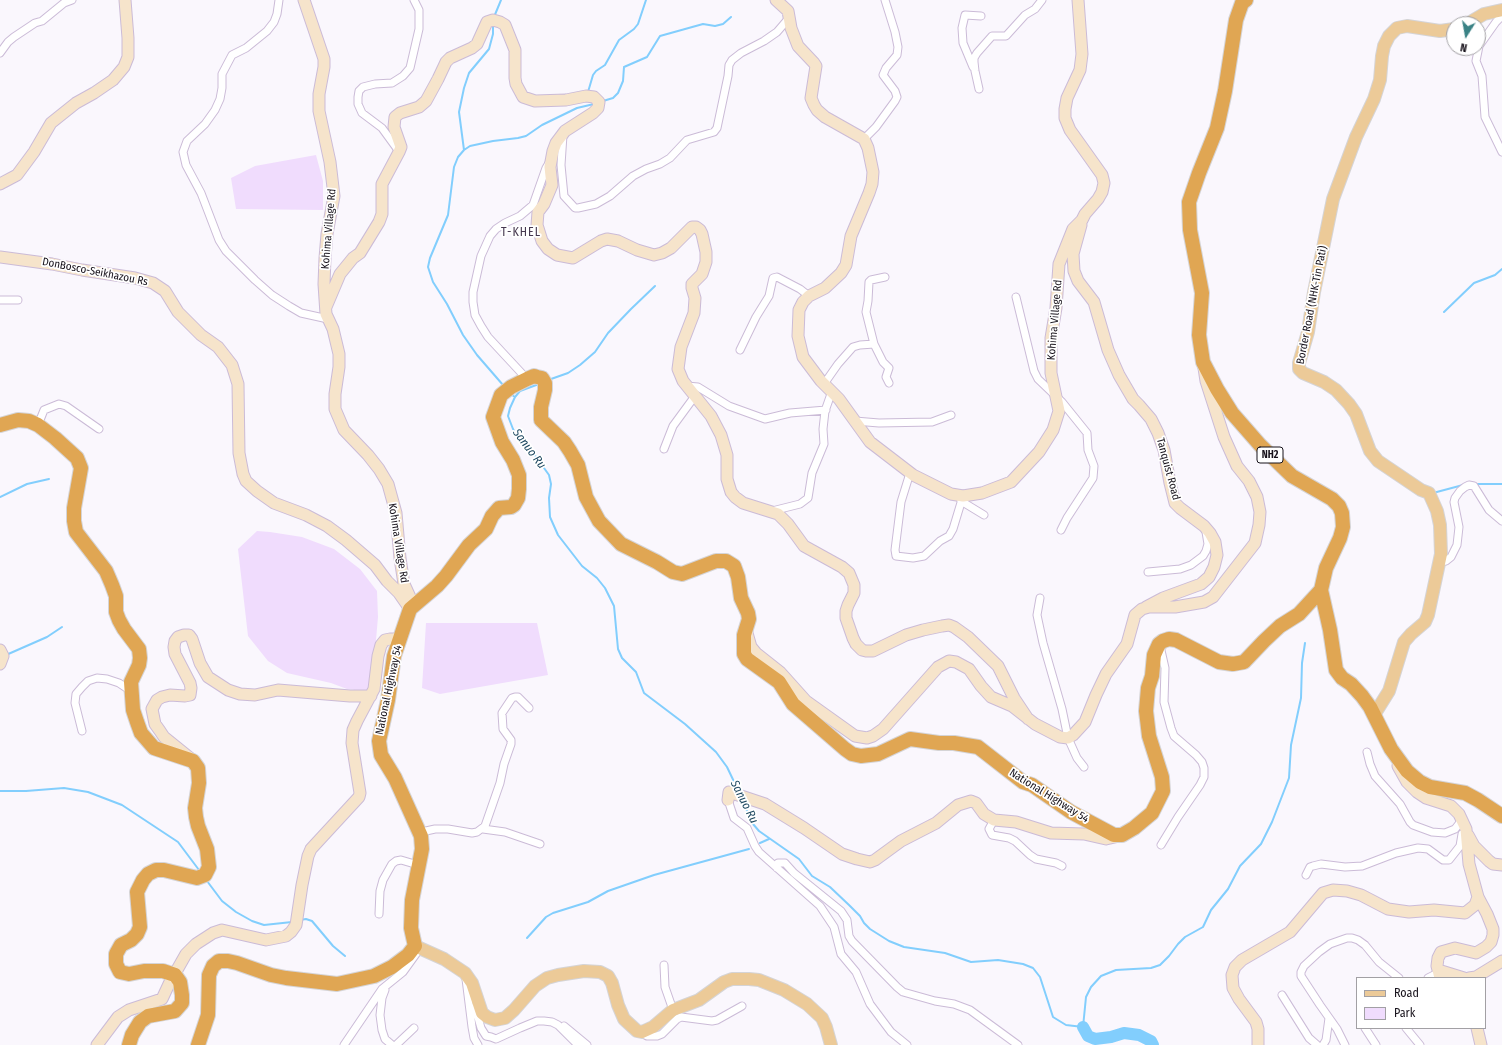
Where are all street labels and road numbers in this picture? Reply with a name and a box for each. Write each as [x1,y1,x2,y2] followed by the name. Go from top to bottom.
[319,188,339,270] street label: Kohima Village Rd
[1294,245,1330,365] street label: Border Road (NHK-Tin Pati)
[41,255,149,289] street label: DonBosco-Seikhazou Rs
[1045,279,1065,361] street label: Kohima Village Rd
[1153,436,1183,502] street label: Tanquist Road
[1257,447,1283,463] road number: NH2
[385,502,411,584] street label: Kohima Village Rd
[373,644,405,736] street label: National Highway 54
[1007,766,1091,826] street label: National Highway 54

